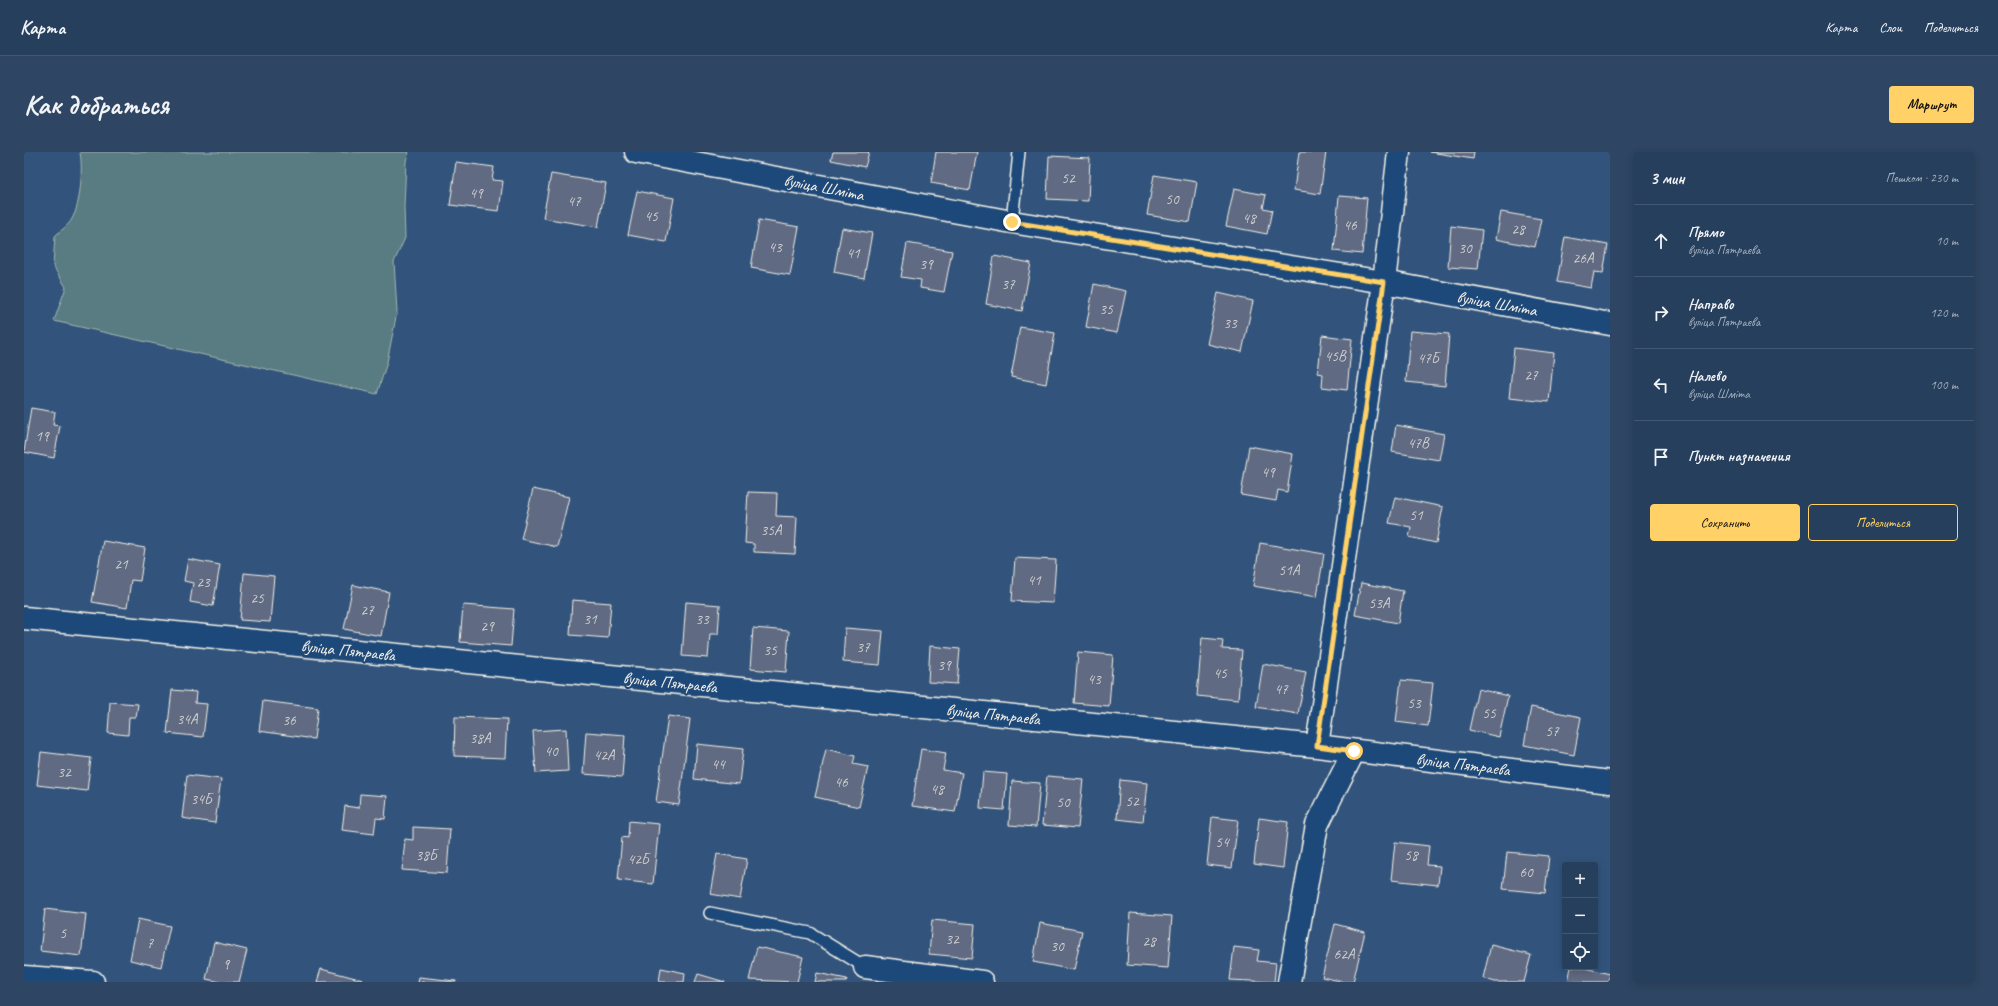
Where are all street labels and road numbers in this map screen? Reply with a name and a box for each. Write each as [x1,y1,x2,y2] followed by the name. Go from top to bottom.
[782,169,867,206] street label: вуліца Шміта
[1455,286,1540,321] street label: вуліца Шміта
[300,635,397,666] street label: вуліца Пятраева
[622,667,719,698] street label: вуліца Пятраева
[945,699,1042,730] street label: вуліца Пятраева
[1415,748,1512,781] street label: вуліца Пятраева

